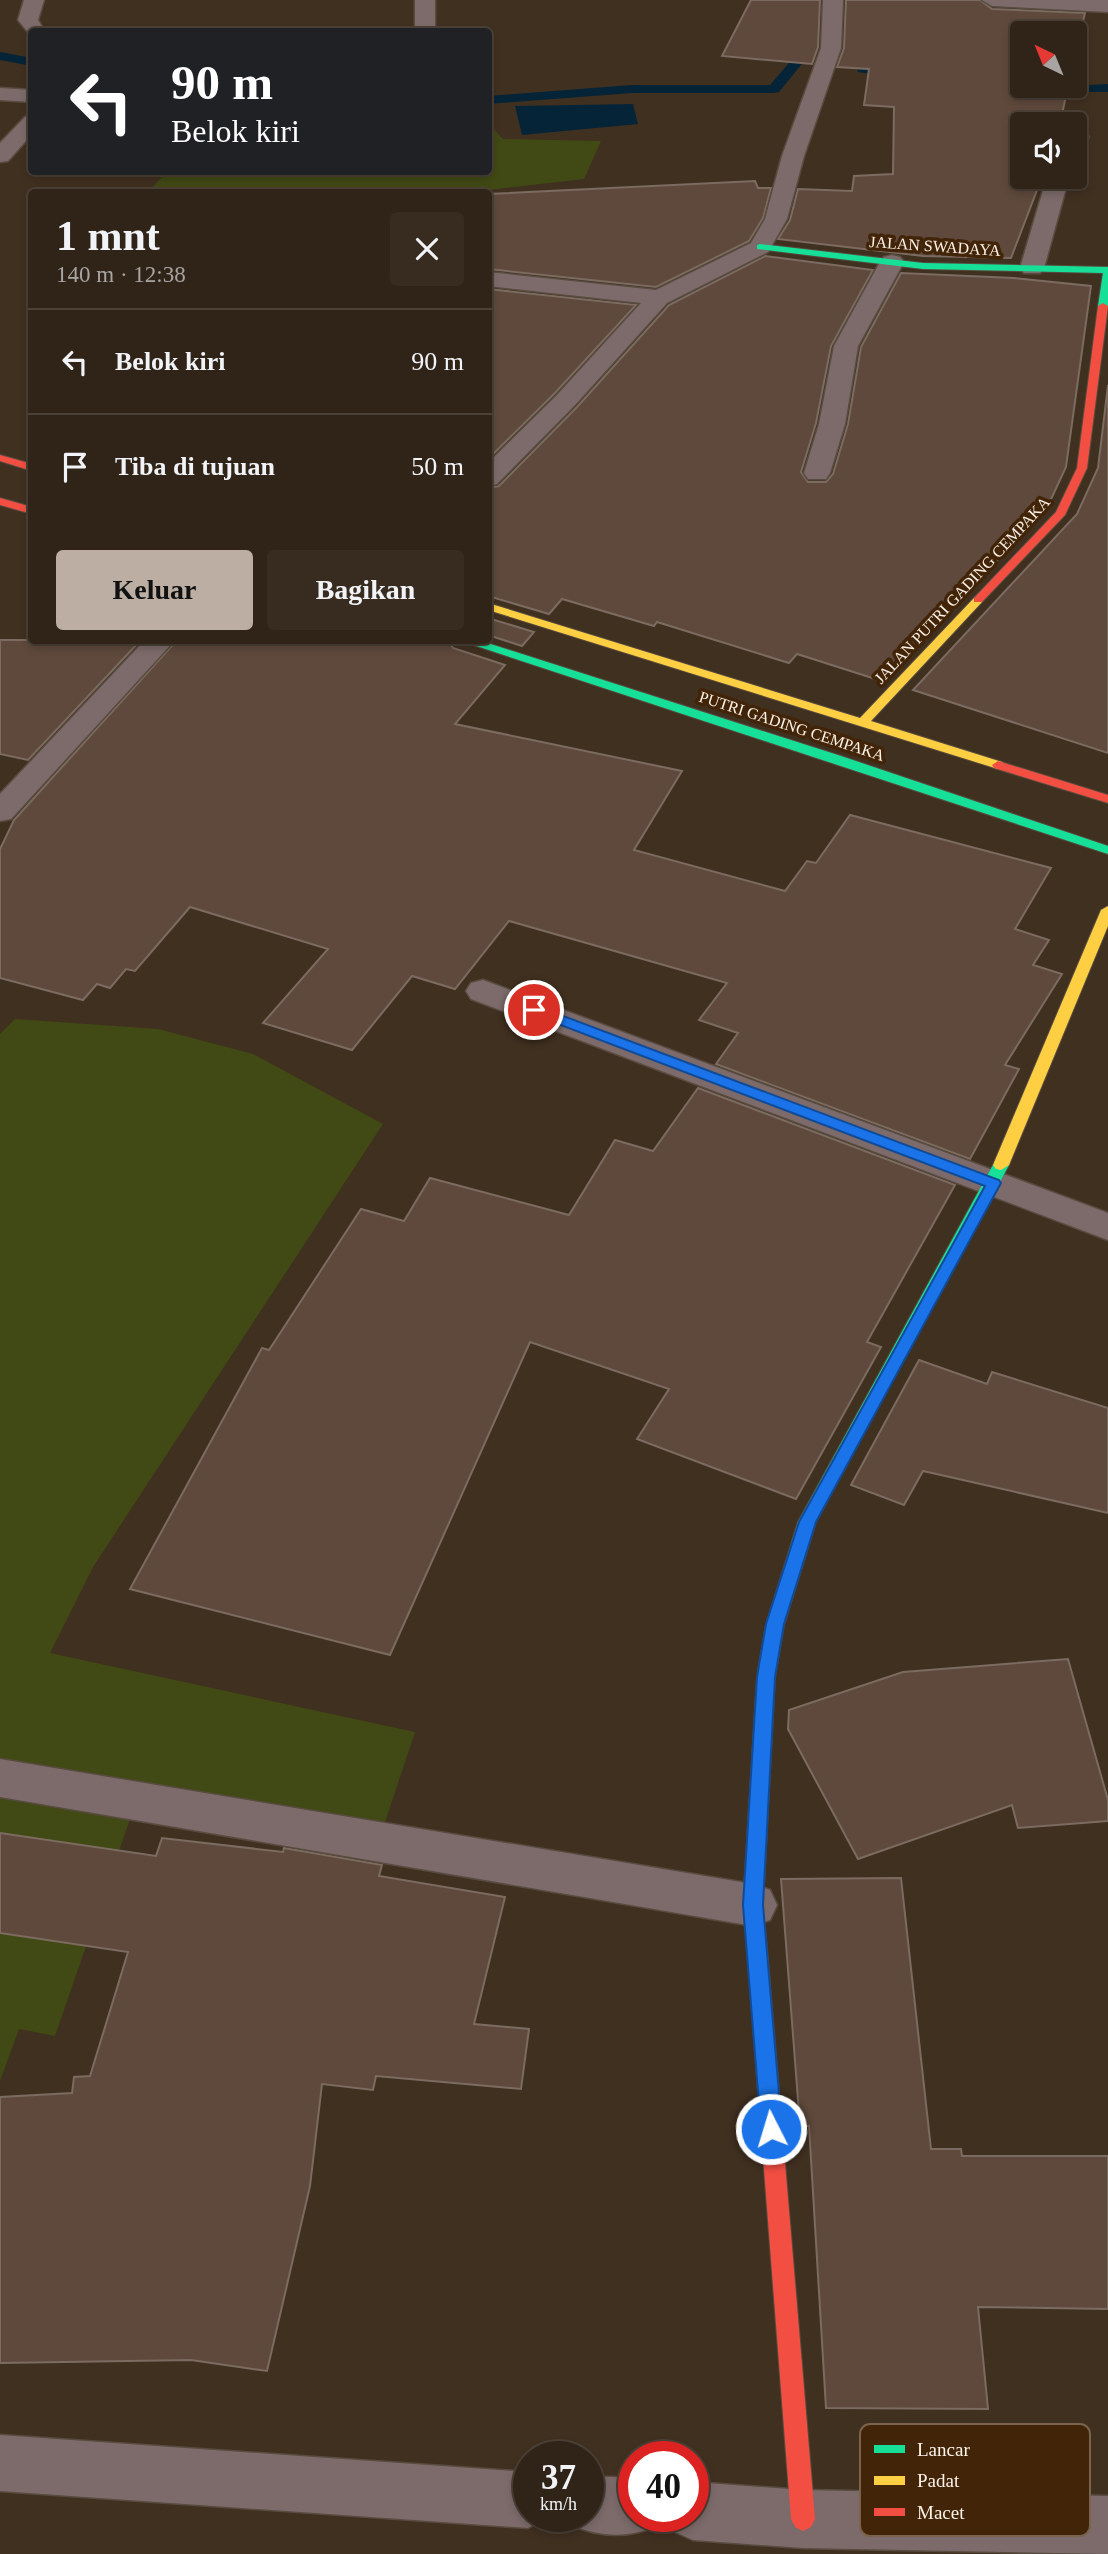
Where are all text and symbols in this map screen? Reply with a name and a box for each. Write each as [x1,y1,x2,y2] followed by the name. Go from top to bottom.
[1010,21,1087,98] north arrow
[1010,21,1087,189] map controls
[171,55,273,110] text: 90 m
[56,56,147,147] icon: left
[1010,112,1087,189] button: sound
[171,113,300,149] text: Belok kiri
[390,212,464,286] button: close
[56,213,160,259] text: 1 mnt
[869,233,1002,259] street label: JALAN SWADAYA
[56,262,186,287] text: 140 m · 12:38
[56,343,94,381] icon: left
[115,347,226,376] text: Belok kiri
[411,347,464,376] text: 90 m
[56,448,94,486] icon: arrive
[115,452,275,481] text: Tiba di tujuan
[411,452,464,481] text: 50 m
[871,493,1053,687] street label: JALAN PUTRI GADING CEMPAKA
[56,550,253,630] button: Keluar
[267,550,464,630] button: Bagikan
[697,688,887,764] street label: PUTRI GADING CEMPAKA
[504,980,564,1040] pin
[515,991,553,1029] icon: arrive
[734,2092,808,2166] position arrow
[860,2424,1090,2536] legend
[917,2439,970,2460] text: Lancar
[618,2441,709,2532] speed limit sign: 40
[541,2458,576,2497] text: 37
[917,2470,960,2491] text: Padat
[540,2494,577,2514] text: km/h
[917,2502,965,2523] text: Macet

